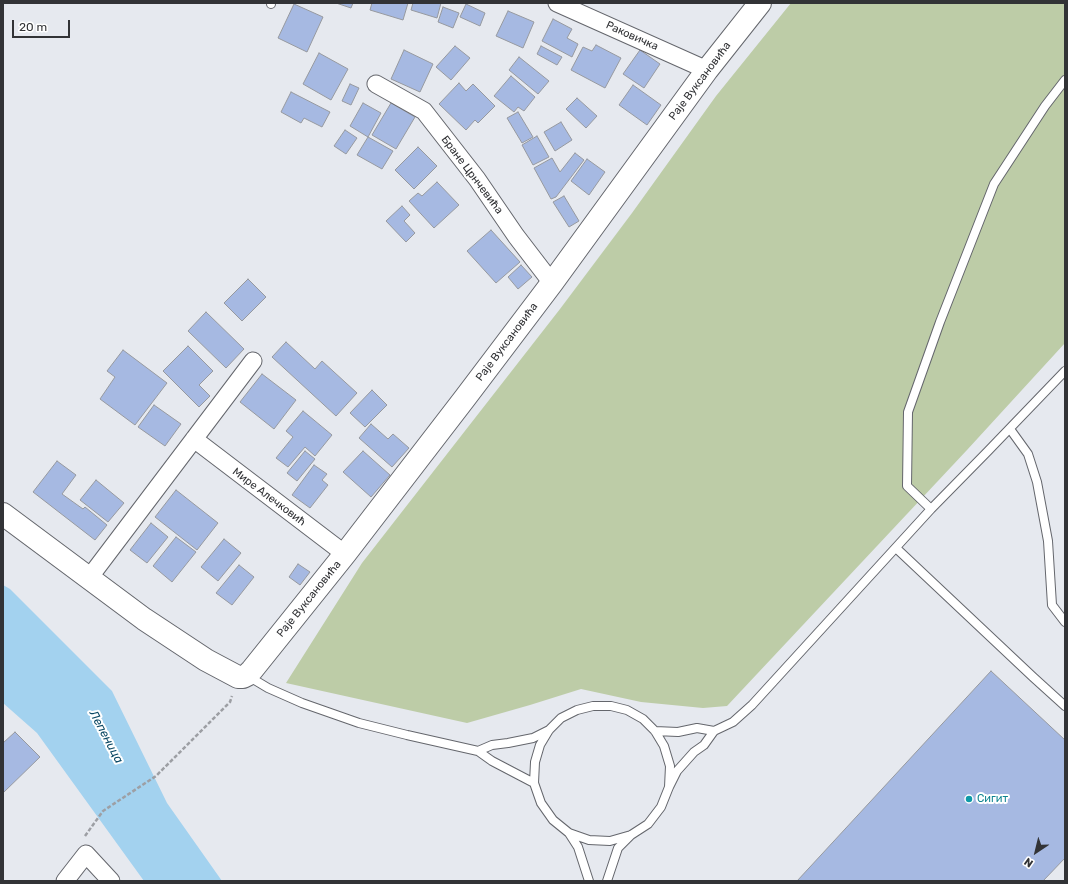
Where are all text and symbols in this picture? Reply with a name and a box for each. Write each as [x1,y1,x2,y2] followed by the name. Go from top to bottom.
[14,12,72,38] scale bar
[604,19,660,53] street label: Раковичка
[19,20,47,34] text: 20 m
[666,39,734,123] street label: Раје Вуксановића
[438,133,506,217] street label: Бране Црнчевића
[473,300,541,384] street label: Раје Вуксановића
[230,465,308,529] street label: Мире Алечковић
[274,558,344,640] street label: Раје Вуксановића
[86,708,126,766] water label: Лепеница
[977,792,1008,806] place label: Сигит
[964,794,974,804] marker: Сигит
[1016,832,1056,872] north arrow
[1022,855,1036,870] text: N

